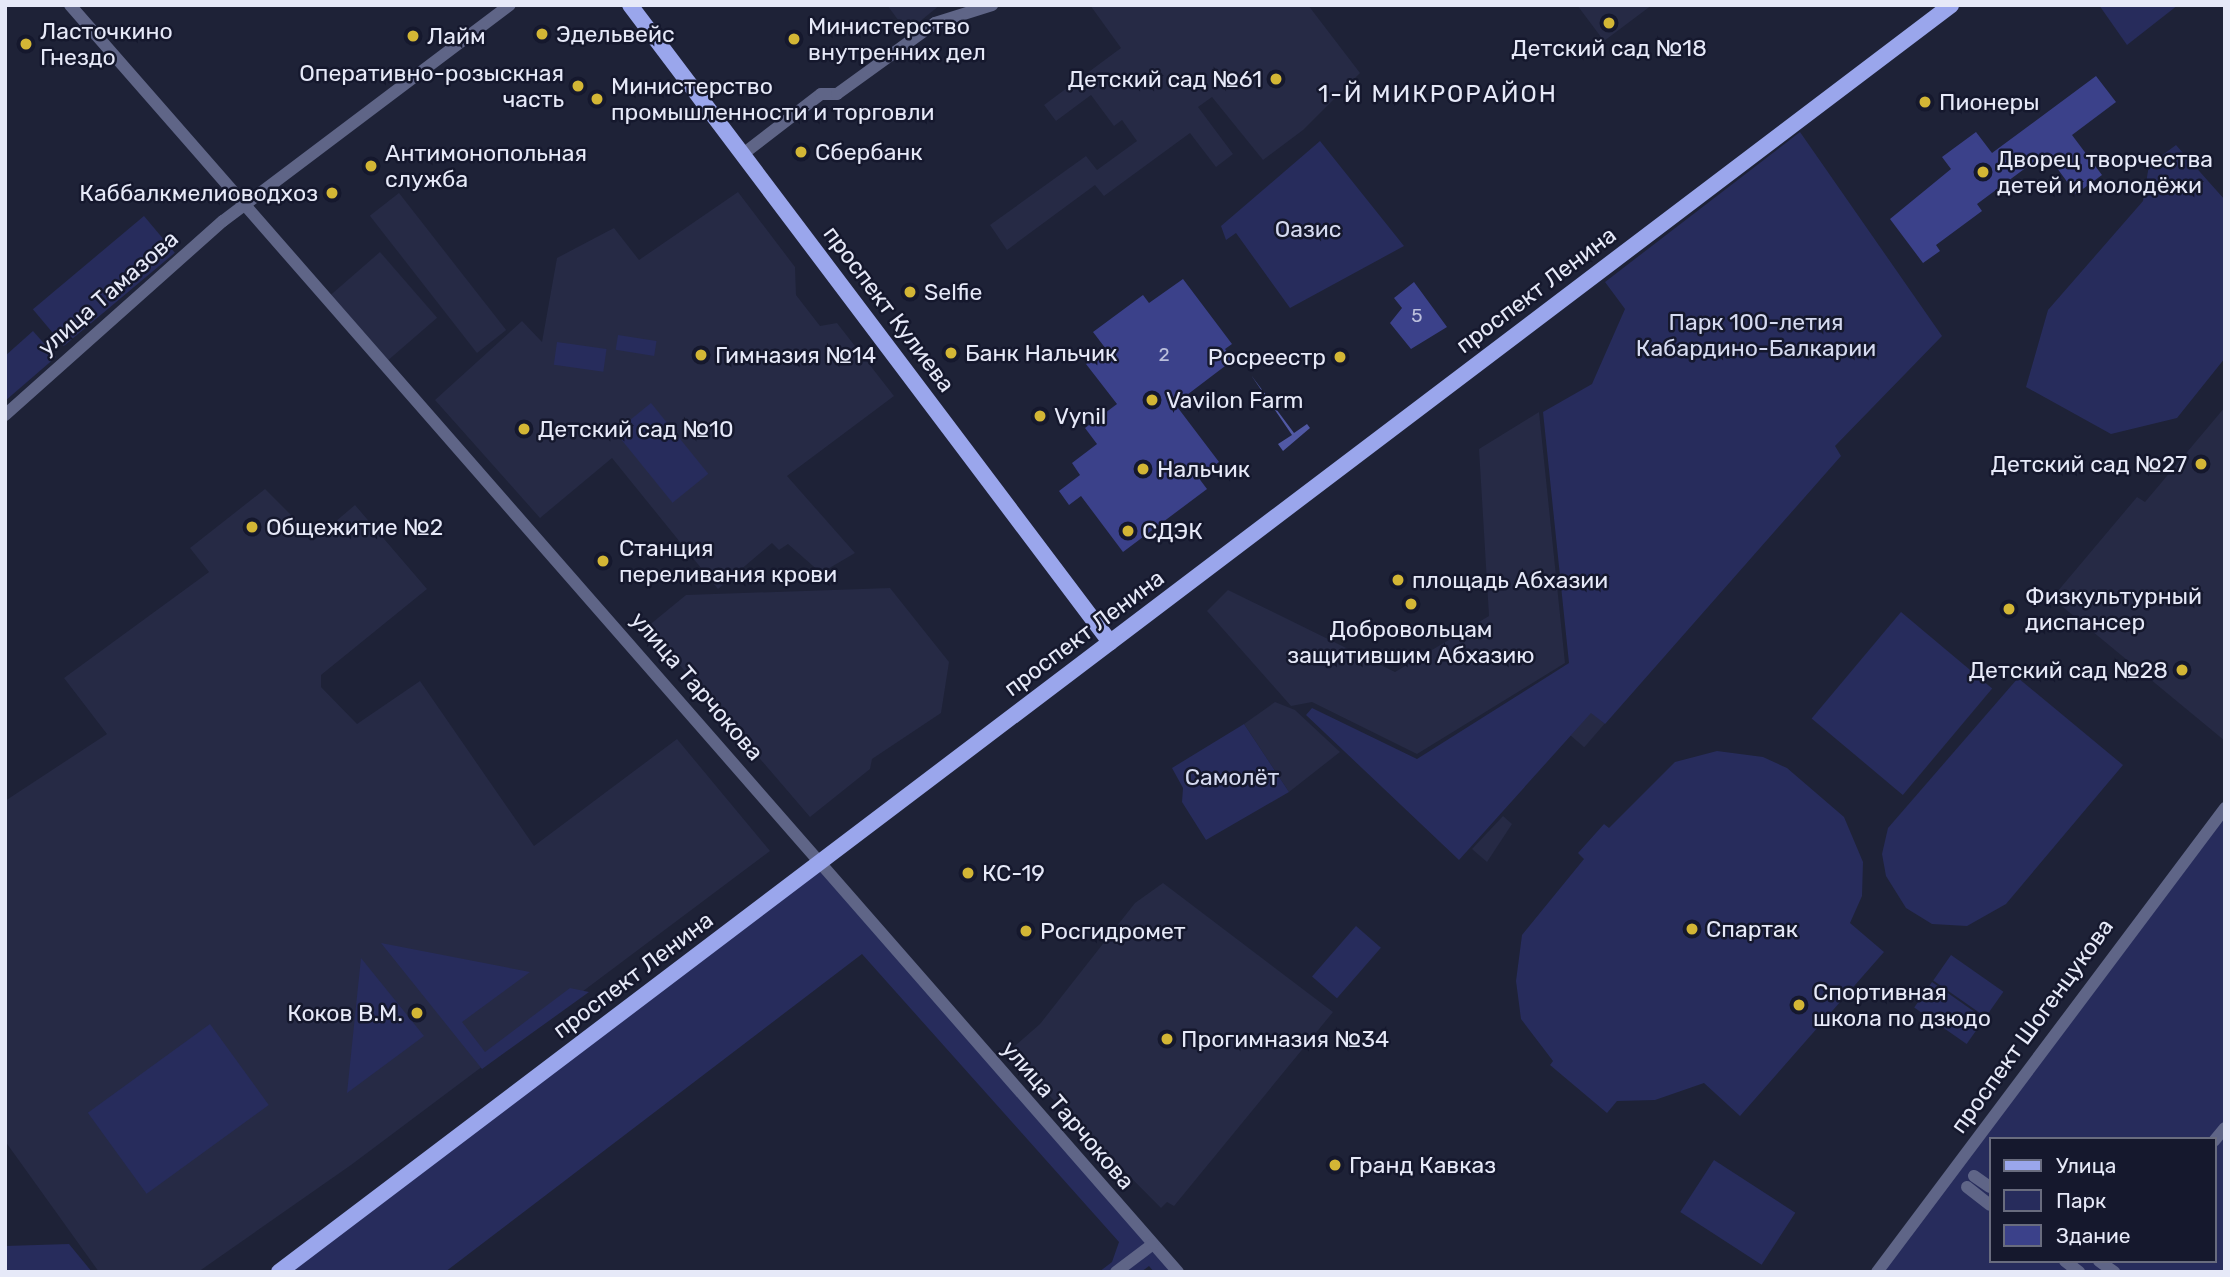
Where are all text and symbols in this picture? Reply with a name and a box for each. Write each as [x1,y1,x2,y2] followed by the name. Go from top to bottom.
[808,12,986,66] place label: Министерство внутренних дел
[1601,15,1617,31] marker: Детский сад №18
[40,17,173,71] place label: Ласточкино Гнездо
[556,20,675,48] place label: Эдельвейс
[427,22,486,50] place label: Лайм
[534,26,550,42] marker: Эдельвейс
[405,28,421,44] marker: Лайм
[786,31,802,47] marker: Министерство внутренних дел
[1511,34,1707,62] place label: Детский сад №18
[18,36,34,52] marker: Ласточкино Гнездо
[299,59,564,113] place label: Оперативно-розыскная часть
[1068,65,1262,93] place label: Детский сад №61
[1268,71,1284,87] marker: Детский сад №61
[611,72,935,126] place label: Министерство промышленности и торговли
[570,78,586,94] marker: Оперативно-розыскная часть
[1320,81,1556,109] district label: 1-Й МИКРОРАЙОН
[1939,88,2040,116] place label: Пионеры
[589,91,605,107] marker: Министерство промышленности и торговли
[1917,94,1933,110] marker: Пионеры
[815,138,923,166] place label: Сбербанк
[385,139,587,193] place label: Антимонопольная служба
[793,144,809,160] marker: Сбербанк
[1997,145,2213,199] place label: Дворец творчества детей и молодёжи
[363,158,379,174] marker: Антимонопольная служба
[1975,164,1991,180] marker: Дворец творчества детей и молодёжи
[79,179,318,207] place label: Каббалкмелиоводхоз
[324,185,340,201] marker: Каббалкмелиоводхоз
[1275,215,1341,243] park label: Оазис
[818,221,960,397] street label: проспект Кулиева
[1451,221,1621,359] street label: проспект Ленина
[32,225,184,361] street label: улица Тамазова
[924,278,982,306] place label: Selfie
[902,284,918,300] marker: Selfie
[1411,305,1423,327] house number: 5
[1636,308,1876,362] park label: Парк 100-летия Кабардино-Балкарии
[965,339,1117,367] place label: Банк Нальчик
[715,341,876,369] place label: Гимназия №14
[1208,343,1326,371] place label: Росреестр
[1158,344,1170,366] house number: 2
[943,345,959,361] marker: Банк Нальчик
[693,347,709,363] marker: Гимназия №14
[1332,349,1348,365] marker: Росреестр
[1166,386,1304,414] place label: Vavilon Farm
[1144,392,1160,408] marker: Vavilon Farm
[1054,402,1106,430] place label: Vynil
[1032,408,1048,424] marker: Vynil
[538,415,733,443] place label: Детский сад №10
[516,421,532,437] marker: Детский сад №10
[1991,450,2187,478] place label: Детский сад №27
[1157,455,1250,483] place label: Нальчик
[2193,456,2209,472] marker: Детский сад №27
[1135,461,1151,477] marker: Нальчик
[266,513,443,541] place label: Общежитие №2
[1142,517,1203,545] place label: СДЭК
[244,519,260,535] marker: Общежитие №2
[1120,523,1136,539] marker: СДЭК
[619,534,837,588] place label: Станция переливания крови
[593,551,613,571] marker: Станция переливания крови
[999,564,1169,702] street label: проспект Ленина
[1412,566,1608,594] place label: площадь Абхазии
[1390,572,1406,588] marker: площадь Абхазии
[2025,582,2202,636] place label: Физкультурный диспансер
[1403,596,1419,612] marker: Добровольцам защитившим Абхазию
[1999,599,2019,619] marker: Физкультурный диспансер
[625,606,769,766] street label: улица Тарчокова
[1287,615,1535,669] place label: Добровольцам защитившим Абхазию
[1969,656,2168,684] place label: Детский сад №28
[2174,662,2190,678] marker: Детский сад №28
[1185,763,1279,791] park label: Самолёт
[982,859,1045,887] place label: КС-19
[960,865,976,881] marker: КС-19
[548,906,718,1044] street label: проспект Ленина
[1945,913,2119,1139] street label: проспект Шогенцукова
[1706,915,1798,943] place label: Спартак
[1040,917,1186,945] place label: Росгидромет
[1684,921,1700,937] marker: Спартак
[1018,923,1034,939] marker: Росгидромет
[1813,978,1991,1032] place label: Спортивная школа по дзюдо
[1791,997,1807,1013] marker: Спортивная школа по дзюдо
[287,999,403,1027] place label: Коков В.М.
[409,1005,425,1021] marker: Коков В.М.
[1181,1025,1389,1053] place label: Прогимназия №34
[1159,1031,1175,1047] marker: Прогимназия №34
[996,1035,1140,1195] street label: улица Тарчокова
[1988,1137,2216,1263] legend
[1349,1151,1496,1179] place label: Гранд Кавказ
[2056,1153,2116,1178] text: Улица
[1327,1157,1343,1173] marker: Гранд Кавказ
[2056,1188,2106,1213] text: Парк
[2056,1223,2131,1248] text: Здание

